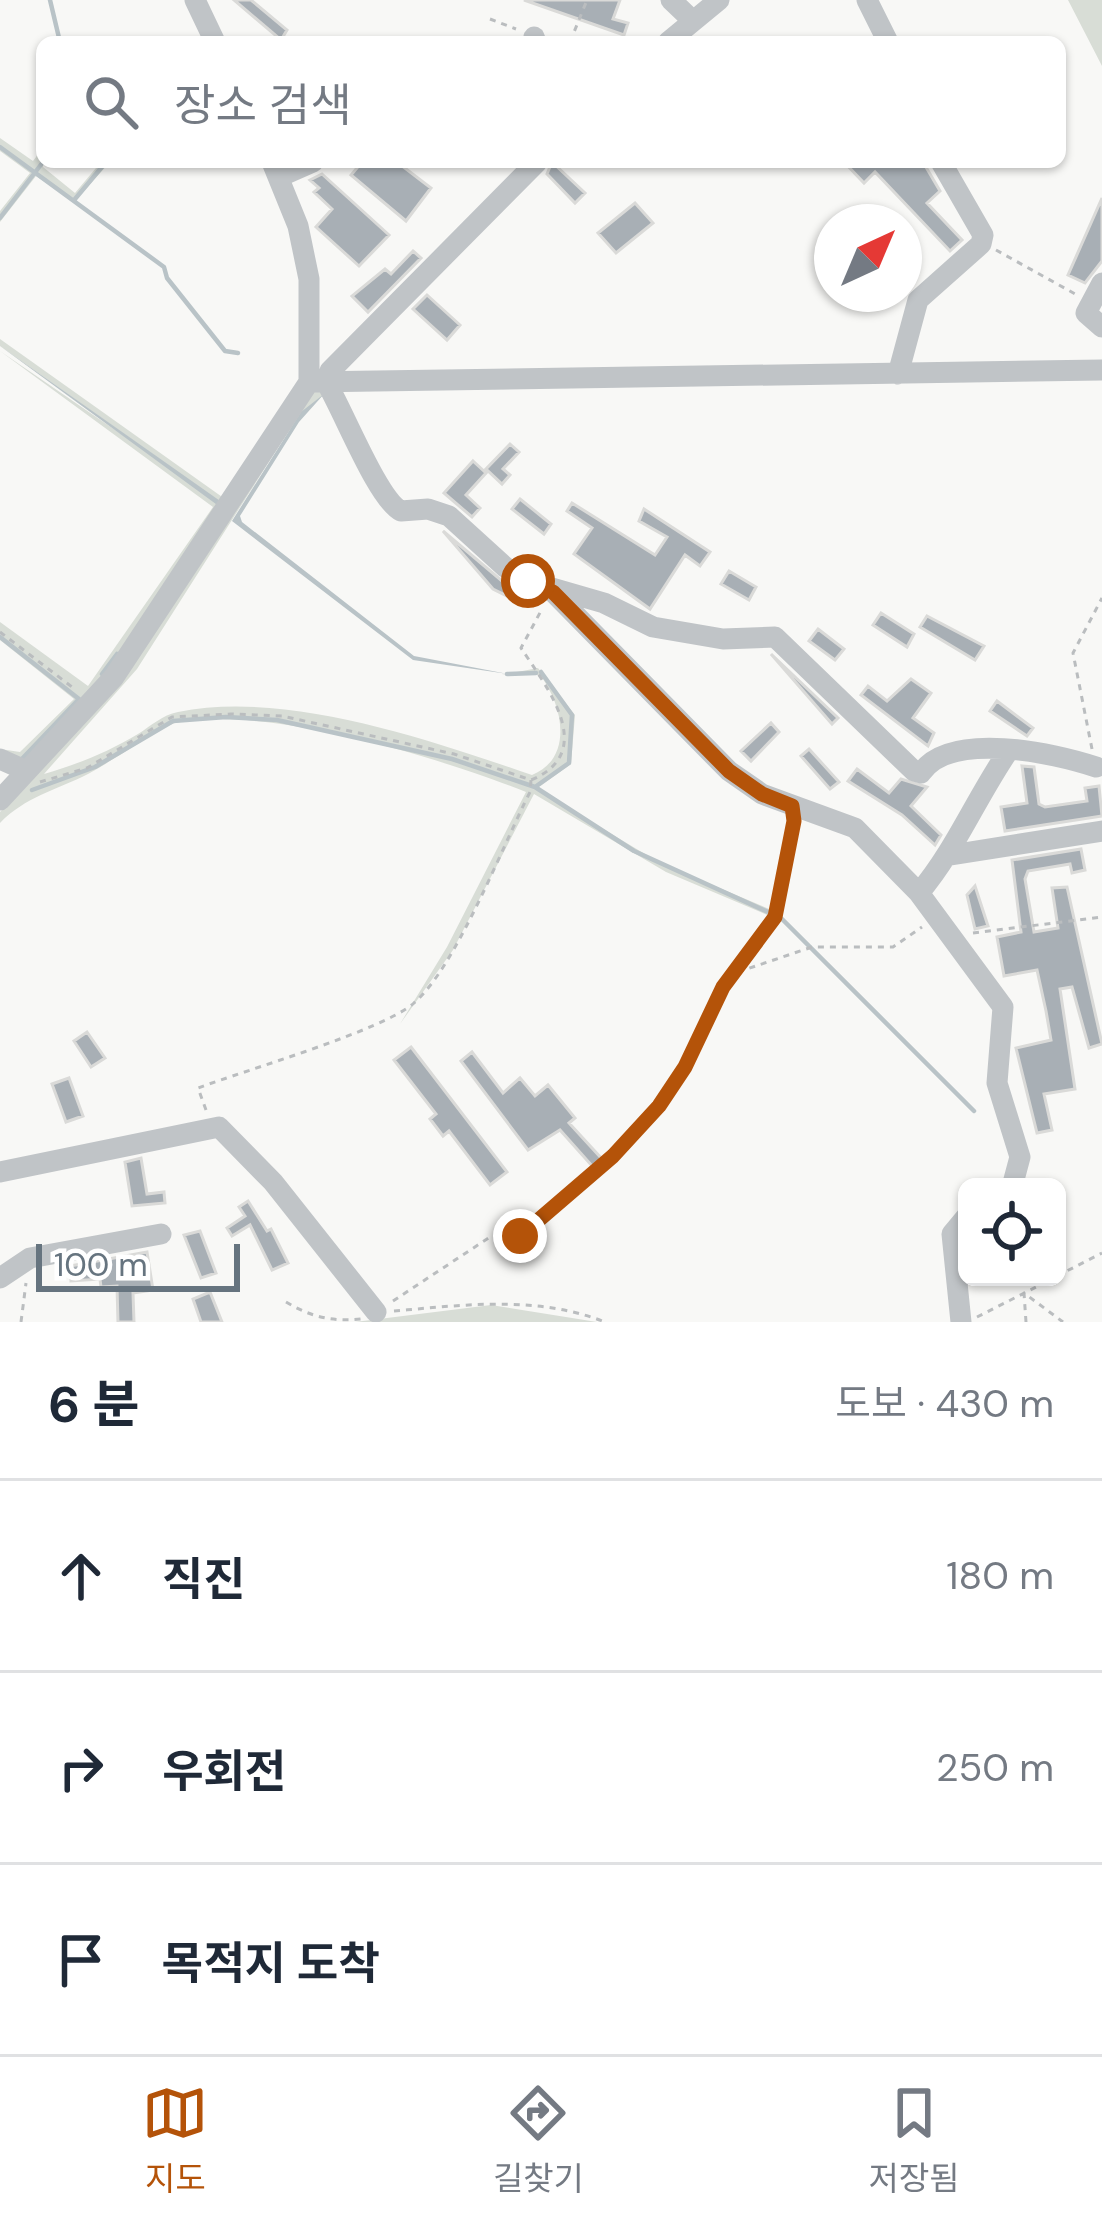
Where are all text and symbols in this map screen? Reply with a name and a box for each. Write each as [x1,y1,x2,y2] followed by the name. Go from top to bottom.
[36,36,1066,168] search box
[78,69,144,135] icon: search
[174,76,352,135] text: 장소 검색
[814,204,922,312] north arrow
[501,554,555,608] route start
[958,1178,1066,1286] map controls
[958,1178,1066,1286] button: locate
[493,1209,547,1263] route end
[36,1238,240,1291] scale bar
[54,1243,148,1286] text: 100 m
[48,1371,139,1438] text: 6 분
[835,1378,1054,1429] text: 도보 · 430 m
[48,1543,114,1609] icon: ahead
[162,1550,245,1609] text: 직진
[946,1550,1054,1601] text: 180 m
[48,1735,114,1801] icon: right
[162,1742,286,1801] text: 우회전
[936,1742,1054,1793] text: 250 m
[48,1927,114,1993] icon: arrive
[162,1934,380,1993] text: 목적지 도착
[142,2080,208,2200] tab: 지도
[493,2080,584,2200] tab: 길찾기
[869,2080,960,2200] tab: 저장됨

